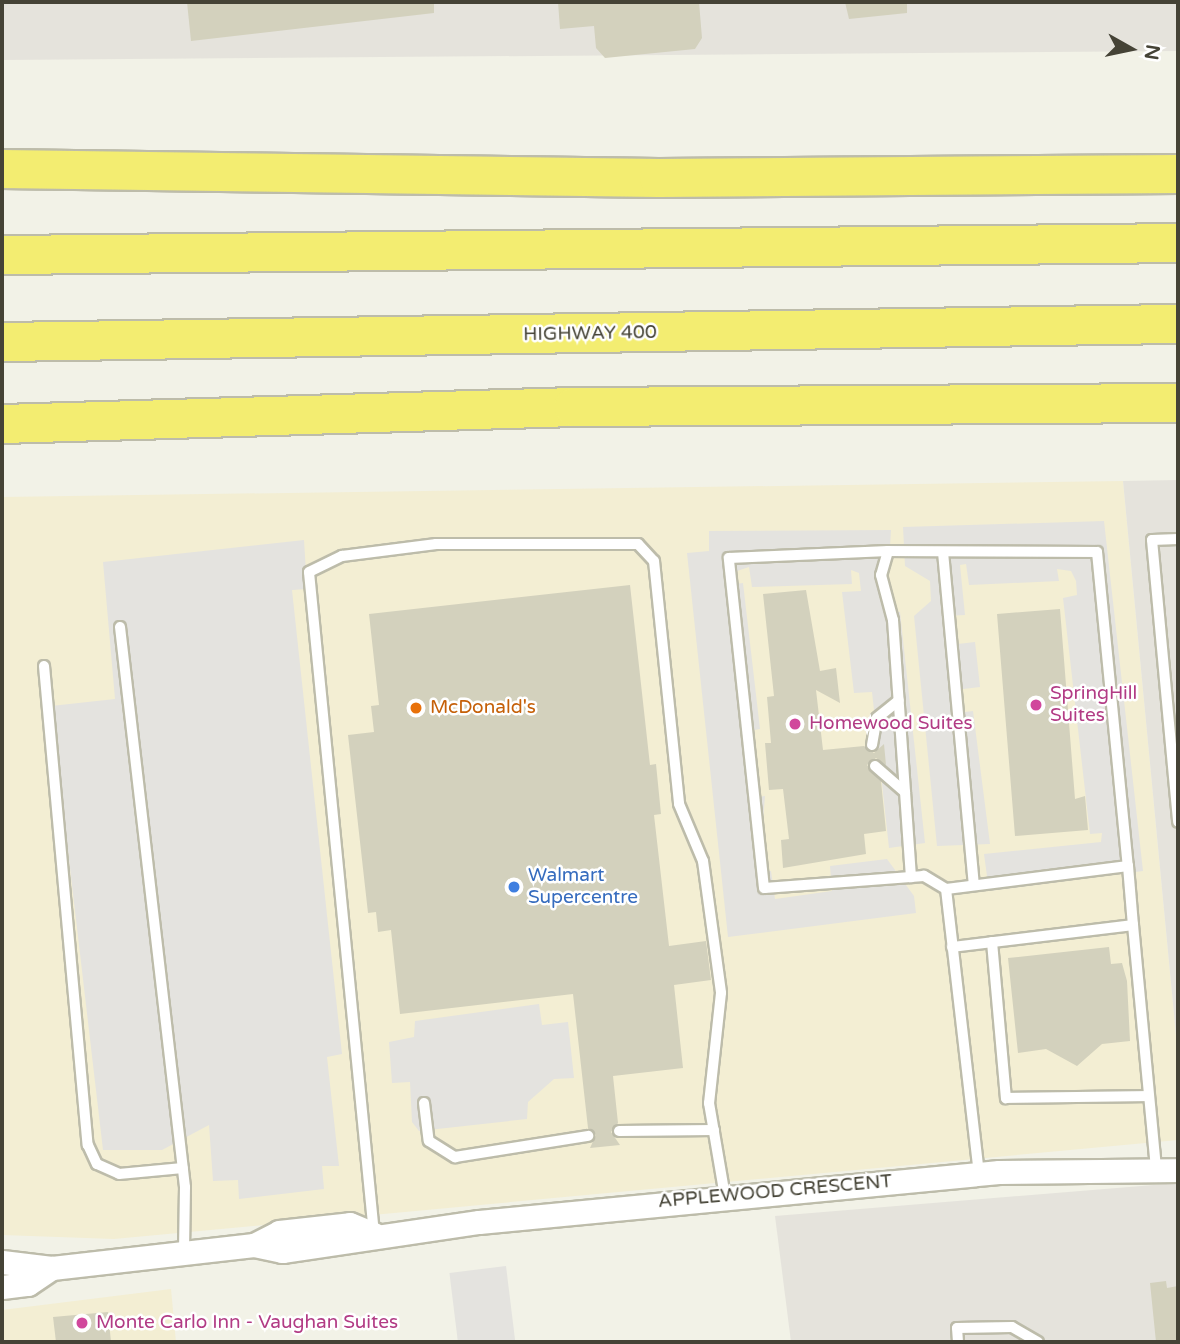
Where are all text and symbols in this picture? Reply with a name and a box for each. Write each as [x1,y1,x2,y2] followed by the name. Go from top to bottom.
[1096,14,1166,84] north arrow
[1140,43,1164,62] text: N
[523,321,657,347] street label: HIGHWAY 400
[1050,683,1137,727] place label: SpringHill Suites
[430,697,536,719] place label: McDonald's
[1028,697,1044,713] marker: SpringHill Suites
[408,700,424,716] marker: McDonald's
[809,713,973,735] place label: Homewood Suites
[787,716,803,732] marker: Homewood Suites
[528,865,638,909] place label: Walmart Supercentre
[506,879,522,895] marker: Walmart Supercentre
[657,1170,893,1214] street label: APPLEWOOD CRESCENT
[96,1312,398,1334] place label: Monte Carlo Inn - Vaughan Suites
[74,1315,90,1331] marker: Monte Carlo Inn - Vaughan Suites

